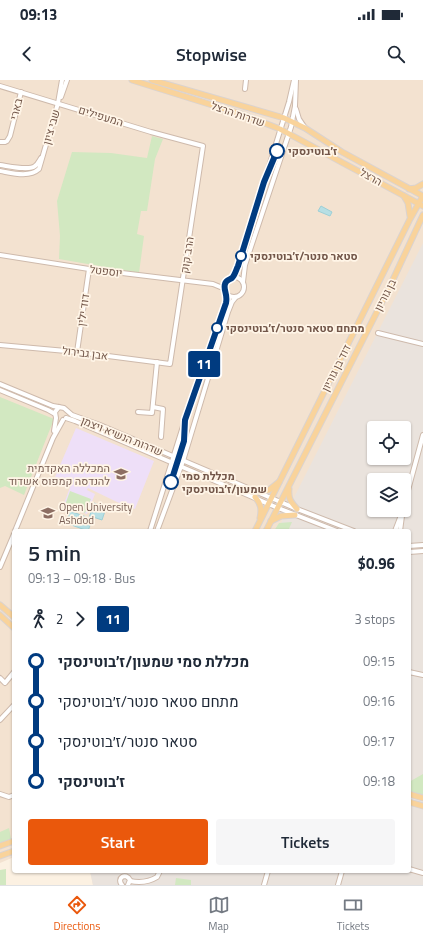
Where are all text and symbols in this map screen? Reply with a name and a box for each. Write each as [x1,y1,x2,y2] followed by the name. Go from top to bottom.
[20,3,57,26] text: 09:13
[176,41,247,68] text: Stopwise
[16,43,38,65] icon: back
[385,43,407,65] icon: search
[6,96,26,121] street label: בארי
[209,97,267,131] street label: שדרות הרצל
[77,102,125,130] street label: המעפילים
[38,107,64,147] street label: שבי ציון
[269,143,285,159] marker: ז׳בוטינסקי
[288,143,337,159] place label: ז׳בוטינסקי
[357,164,385,190] street label: הרצל
[176,235,198,275] street label: הרב קוק
[250,248,358,264] place label: סטאר סנטר/ז׳בוטינסקי
[235,250,247,262] marker: סטאר סנטר/ז׳בוטינסקי
[89,261,123,281] street label: יוספטל
[370,276,400,314] street label: בן גוריון
[73,292,93,327] street label: דוד ילין
[226,320,365,336] place label: מתחם סטאר סנטר/ז׳בוטינסקי
[211,322,223,334] marker: מתחם סטאר סנטר/ז׳בוטינסקי
[317,341,355,394] street label: דוד בן גוריון
[61,342,109,364] street label: אבן גבירול
[186,351,222,377] line badge: 11
[196,353,212,374] text: 11
[79,412,165,460] street label: שדרות הנשיא ויצמן
[367,421,411,517] map controls
[367,421,411,465] button: locate
[8,460,110,489] place label: המכללה האקדמית להנדסה קמפוס אשדוד
[113,466,129,482] school or university icon: המכללה האקדמית להנדסה קמפוס אשדוד
[182,468,267,497] place label: מכללת סמי שמעון/ז׳בוטינסקי
[367,473,411,517] button: layers
[163,474,179,490] marker: מכללת סמי שמעון/ז׳בוטינסקי
[59,499,133,528] place label: Open University Ashdod
[40,505,56,521] school or university icon: Open University Ashdod
[28,536,81,570] text: 5 min
[358,552,395,575] text: $0.96
[28,568,135,588] text: 09:13 – 09:18 · Bus
[28,608,50,630] icon: walk
[69,608,91,630] icon: forward
[105,608,121,629] text: 11
[56,609,63,629] text: 2
[354,609,395,629] text: 3 stops
[58,650,249,673] text: מכללת סמי שמעון/ז׳בוטינסקי
[363,651,395,671] text: 09:15
[58,690,238,713] text: מתחם סטאר סנטר/ז׳בוטינסקי
[363,691,395,711] text: 09:16
[58,730,198,753] text: סטאר סנטר/ז׳בוטינסקי
[363,731,395,751] text: 09:17
[58,770,125,793] text: ז׳בוטינסקי
[363,771,395,791] text: 09:18
[28,819,208,865] button: Start
[216,819,395,865] button: Tickets
[54,894,100,934] tab: Directions
[208,894,230,934] tab: Map
[337,894,369,934] tab: Tickets

